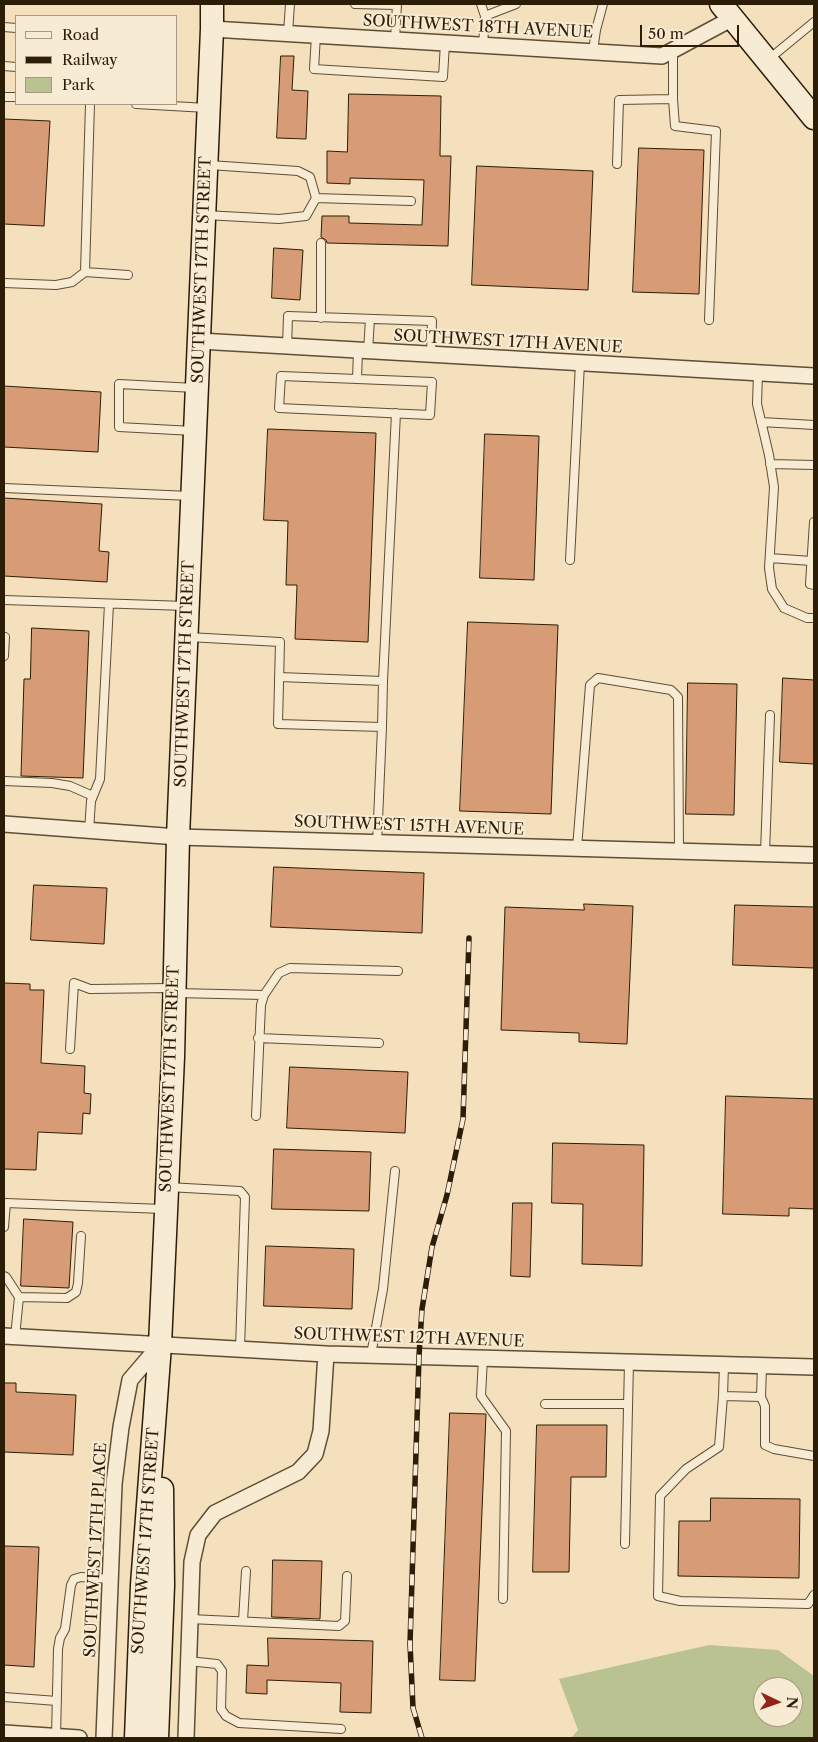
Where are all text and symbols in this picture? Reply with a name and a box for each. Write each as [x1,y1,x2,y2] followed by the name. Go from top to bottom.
[362,11,594,43] street label: SOUTHWEST 18TH AVENUE
[15,15,178,105] legend
[643,15,742,47] scale bar
[648,24,684,43] text: 50 m
[62,25,99,44] text: Road
[62,50,118,69] text: Railway
[62,75,95,94] text: Park
[188,156,216,384] street label: SOUTHWEST 17TH STREET
[393,326,623,358] street label: SOUTHWEST 17TH AVENUE
[171,560,199,788] street label: SOUTHWEST 17TH STREET
[294,812,524,840] street label: SOUTHWEST 15TH AVENUE
[156,965,184,1193] street label: SOUTHWEST 17TH STREET
[293,1324,525,1352] street label: SOUTHWEST 12TH AVENUE
[129,1427,163,1655] street label: SOUTHWEST 17TH STREET
[81,1442,111,1658] street label: SOUTHWEST 17TH PLACE
[753,1677,803,1727] north arrow
[783,1696,801,1709] text: N

